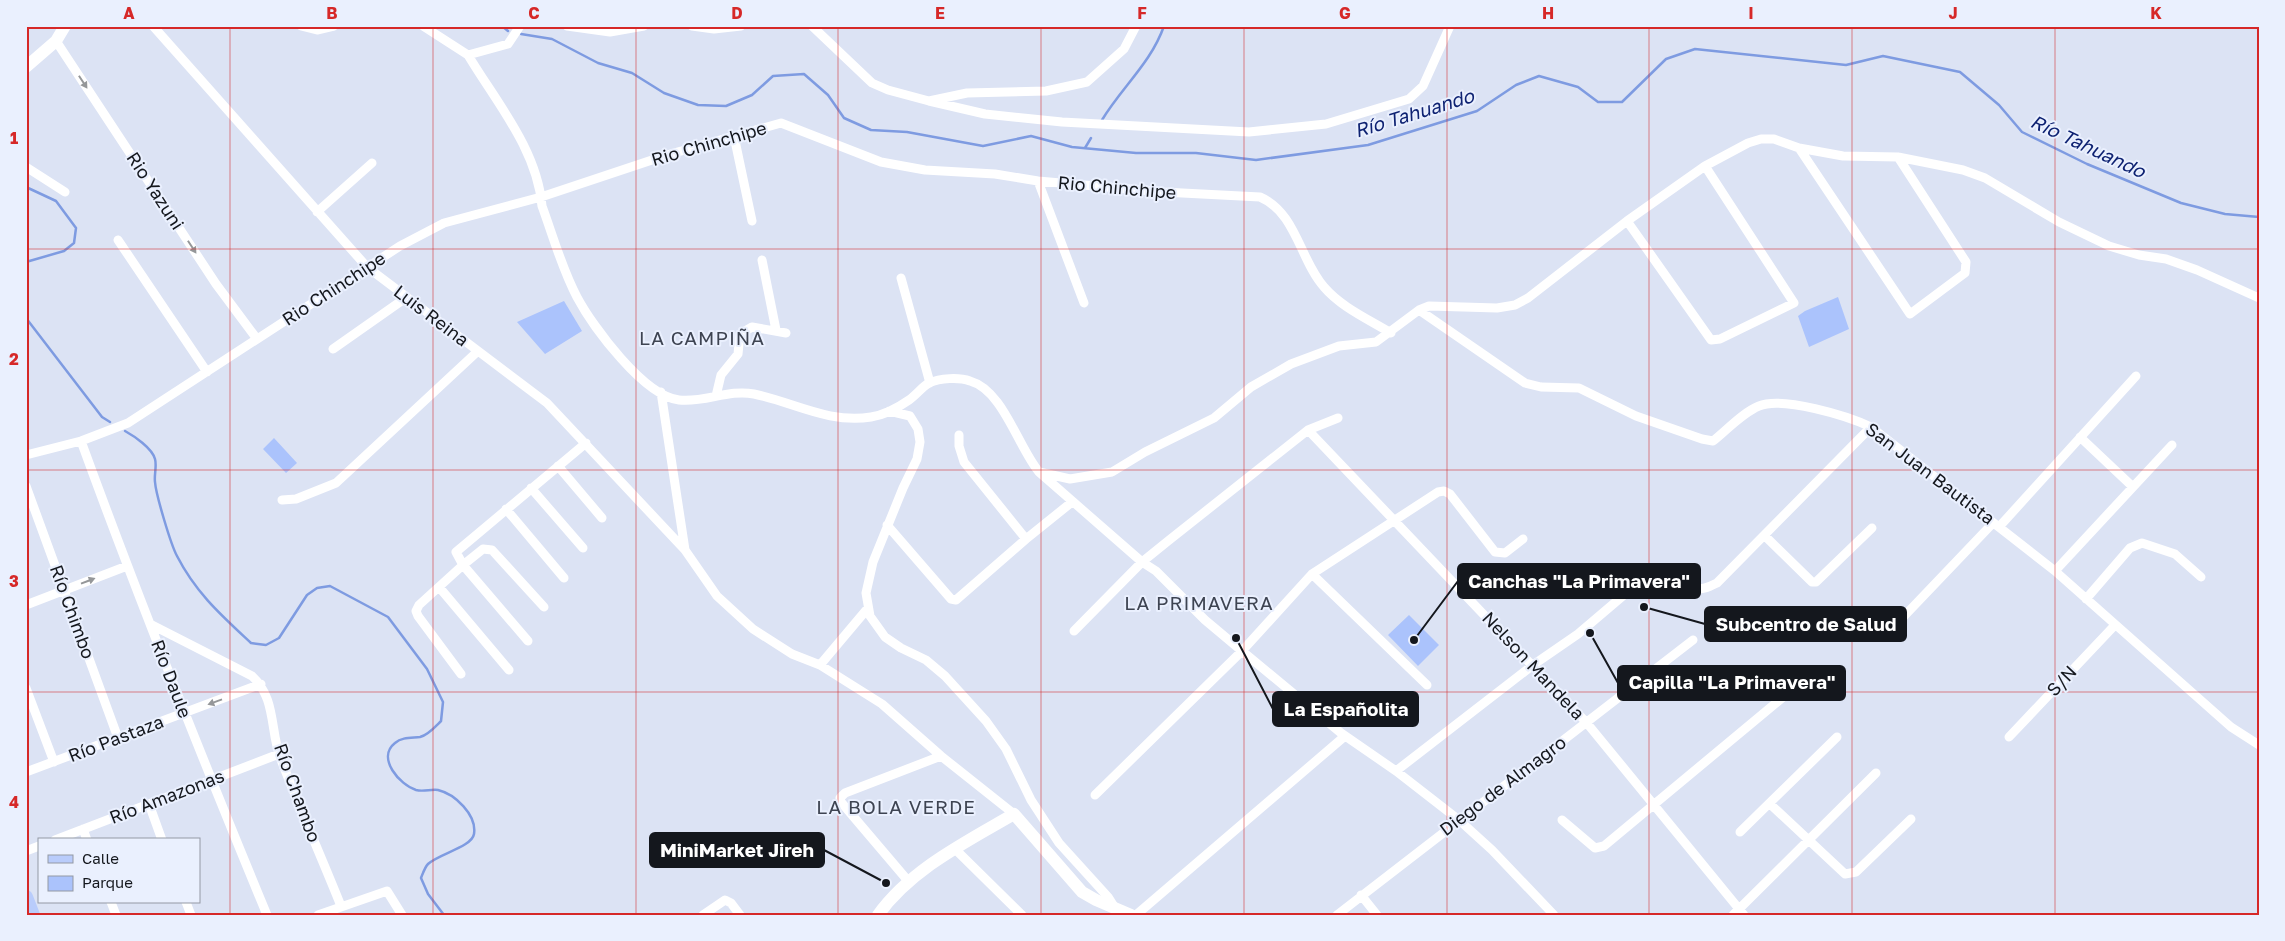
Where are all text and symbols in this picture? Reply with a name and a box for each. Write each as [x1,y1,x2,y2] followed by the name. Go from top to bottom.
[123,3,135,23] text: A
[326,3,338,23] text: B
[528,3,540,23] text: C
[731,3,743,23] text: D
[935,3,945,23] text: E
[1137,3,1147,23] text: F
[1339,3,1351,23] text: G
[1542,3,1554,23] text: H
[1748,3,1754,23] text: I
[1948,3,1958,23] text: J
[2150,3,2162,23] text: K
[78,75,87,89] one-way arrow
[1351,83,1478,142] water label: Río Tahuando
[2027,109,2151,183] water label: Río Tahuando
[649,116,769,170] street label: Rio Chinchipe
[10,128,18,148] text: 1
[122,147,189,234] street label: Rio Yazuni
[1057,171,1177,203] street label: Rio Chinchipe
[187,240,196,253] one-way arrow
[278,247,389,330] street label: Rio Chinchipe
[390,280,473,351] street label: Luis Reina
[639,326,765,349] district label: LA CAMPIÑA
[9,349,19,369] text: 2
[1862,417,1999,529] street label: San Juan Bautista
[46,562,100,662] street label: Río Chimbo
[1458,564,1700,598] callout: Canchas "La Primavera"
[1468,569,1690,592] text: Canchas "La Primavera"
[9,571,19,591] text: 3
[81,577,95,585] one-way arrow
[1124,591,1274,614] district label: LA PRIMAVERA
[1478,607,1590,724] street label: Nelson Mandela
[1705,607,1906,641] callout: Subcentro de Salud
[1716,612,1896,635] text: Subcentro de Salud
[147,636,197,721] street label: Río Daule
[2042,660,2081,700] street label: S/N
[1618,666,1845,700] callout: Capilla "La Primavera"
[1628,670,1836,693] text: Capilla "La Primavera"
[1273,692,1418,726] callout: La Españolita
[1283,697,1409,720] text: La Españolita
[208,698,223,706] one-way arrow
[65,710,166,766] street label: Río Pastaza
[1435,731,1570,840] street label: Diego de Almagro
[270,740,326,845] street label: Río Chambo
[106,764,227,828] street label: Río Amazonas
[9,792,19,812] text: 4
[816,795,976,818] district label: LA BOLA VERDE
[650,833,824,867] callout: MiniMarket Jireh
[38,838,200,904] legend
[660,838,814,861] text: MiniMarket Jireh
[82,849,119,867] text: Calle
[82,873,133,891] text: Parque

